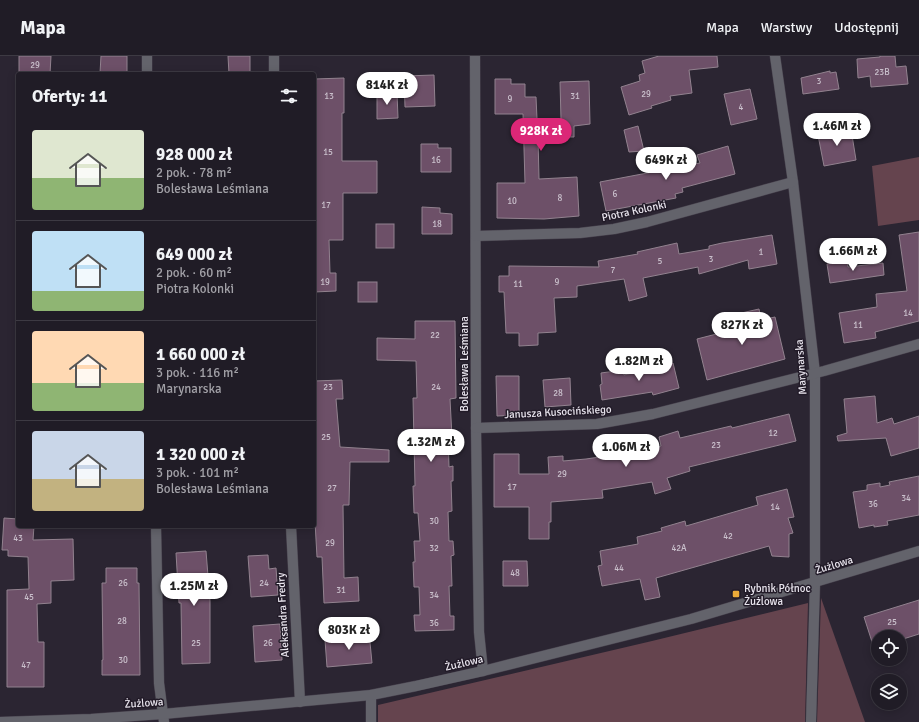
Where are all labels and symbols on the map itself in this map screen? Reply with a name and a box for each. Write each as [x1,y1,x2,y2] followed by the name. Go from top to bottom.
[30,60,40,71] house number: 29
[874,67,890,78] house number: 23B
[350,72,424,106] pin: 814K zł
[817,76,822,87] house number: 3
[641,89,651,100] house number: 29
[324,91,334,102] house number: 13
[570,91,580,102] house number: 31
[508,94,513,105] house number: 9
[739,102,744,113] house number: 4
[796,113,878,147] pin: 1.46M zł
[504,118,578,152] pin: 928K zł
[323,147,333,158] house number: 15
[629,147,703,181] pin: 649K zł
[431,155,441,166] house number: 16
[613,189,618,200] house number: 6
[558,193,563,204] house number: 8
[507,196,517,207] house number: 10
[600,198,668,224] street label: Piotra Kolonki
[321,200,331,211] house number: 17
[432,219,442,230] house number: 18
[812,238,894,272] pin: 1.66M zł
[759,247,764,258] house number: 1
[709,254,714,265] house number: 3
[658,256,663,267] house number: 5
[611,265,616,276] house number: 7
[320,277,330,288] house number: 19
[555,277,560,288] house number: 9
[513,279,523,290] house number: 11
[903,308,913,319] house number: 14
[705,312,779,346] pin: 827K zł
[458,316,471,412] street label: Bolesława Leśmiana
[853,320,863,331] house number: 11
[430,330,440,341] house number: 22
[793,338,809,395] street label: Marynarska
[598,348,680,382] pin: 1.82M zł
[323,382,333,393] house number: 23
[431,382,441,393] house number: 24
[553,388,563,399] house number: 28
[504,403,612,421] street label: Janusza Kusocińskiego
[768,428,778,439] house number: 12
[390,429,472,463] pin: 1.32M zł
[321,432,331,443] house number: 25
[585,434,667,468] pin: 1.06M zł
[711,440,721,451] house number: 23
[557,469,567,480] house number: 29
[507,482,517,493] house number: 17
[327,483,337,494] house number: 27
[901,493,911,504] house number: 34
[868,499,878,510] house number: 36
[770,502,780,513] house number: 14
[429,516,439,527] house number: 30
[723,531,733,542] house number: 42
[13,533,23,544] house number: 43
[325,538,335,549] house number: 29
[429,543,439,554] house number: 32
[671,543,687,554] house number: 42A
[813,552,855,577] street label: Żużlowa
[614,563,624,574] house number: 44
[510,568,520,579] house number: 48
[274,571,292,658] street label: Aleksandra Fredry
[153,573,235,607] pin: 1.25M zł
[118,578,128,589] house number: 26
[259,578,269,589] house number: 24
[744,582,811,608] place label: Rybnik Północ Żużlowa
[336,585,346,596] house number: 31
[731,589,741,599] marker: Rybnik Północ Żużlowa
[429,590,439,601] house number: 34
[24,592,34,603] house number: 45
[117,616,127,627] house number: 28
[312,617,386,651] pin: 803K zł
[887,617,897,628] house number: 25
[429,618,439,629] house number: 36
[191,638,201,649] house number: 25
[263,638,273,649] house number: 26
[443,651,485,674] street label: Żużlowa
[118,655,128,666] house number: 30
[21,660,31,671] house number: 47
[124,694,164,711] street label: Żużlowa

